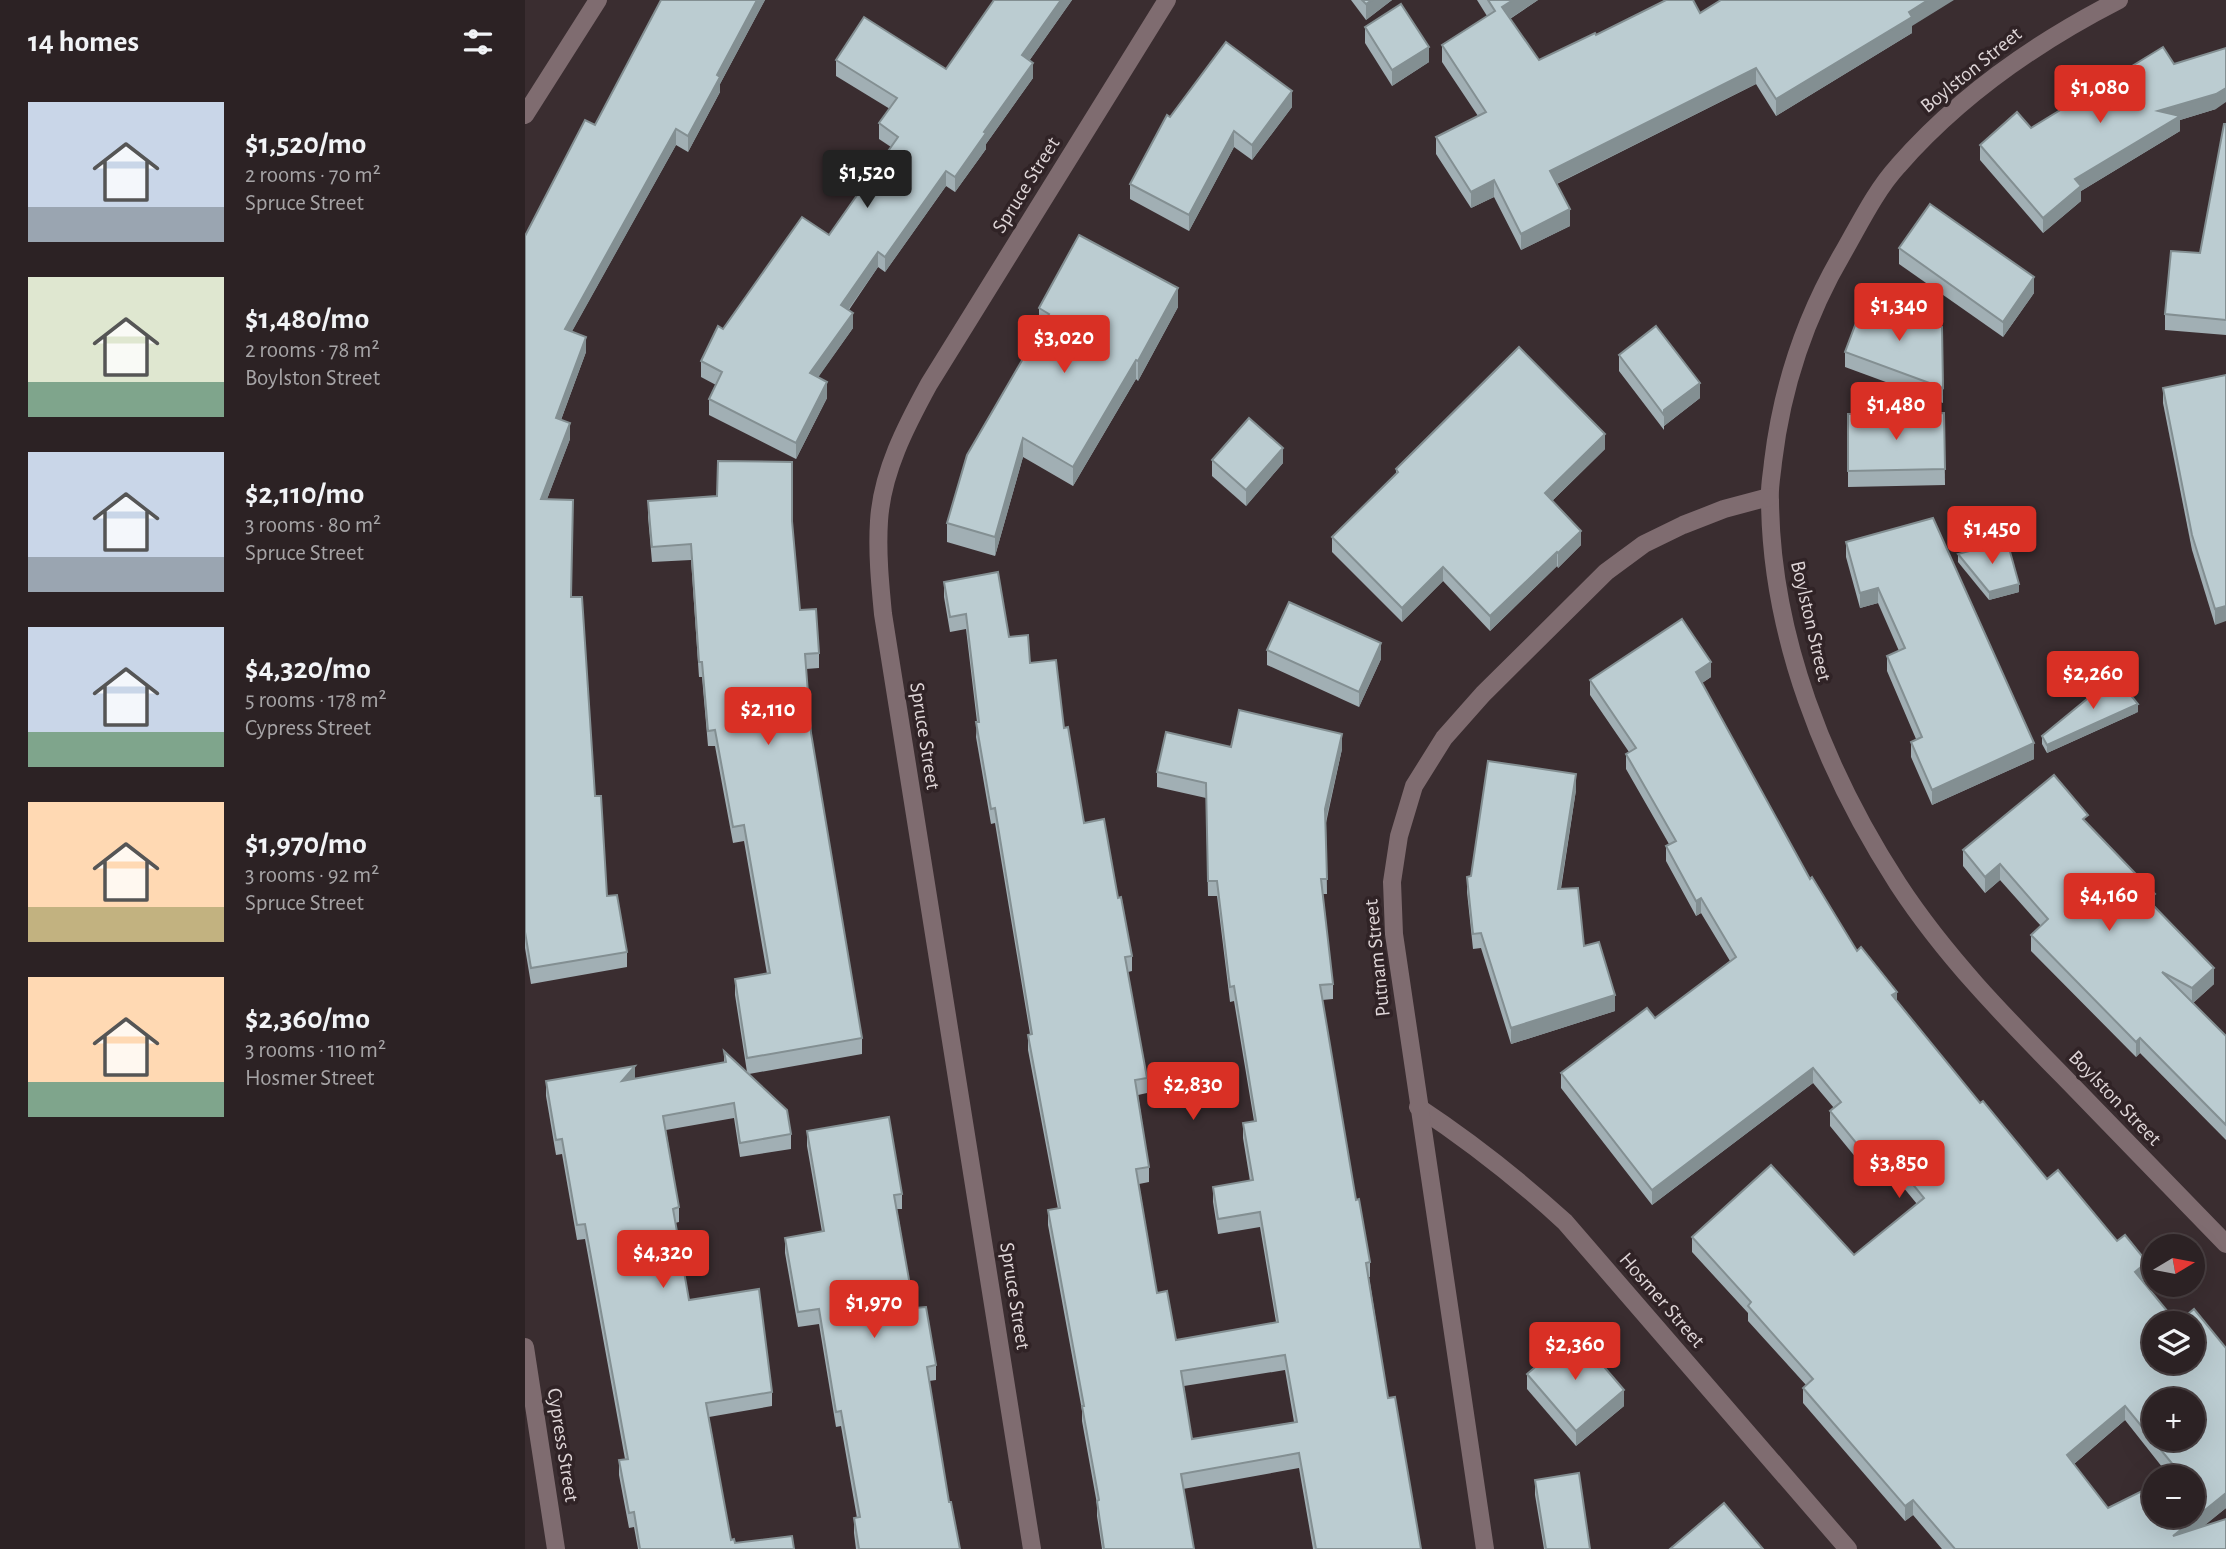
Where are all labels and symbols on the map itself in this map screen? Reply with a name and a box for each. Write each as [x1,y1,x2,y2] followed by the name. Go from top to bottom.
[1917,23,2026,117] street label: Boylston Street
[2043,66,2157,125] pin: $1,080
[988,133,1064,237] street label: Spruce Street
[810,150,924,210] pin: $1,520
[1842,284,1956,343] pin: $1,340
[1007,316,1121,375] pin: $3,020
[1839,382,1953,442] pin: $1,480
[1935,506,2049,566] pin: $1,450
[1787,559,1835,684] street label: Boylston Street
[2036,652,2150,711] pin: $2,260
[906,681,944,792] street label: Spruce Street
[711,688,825,747] pin: $2,110
[2052,874,2166,933] pin: $4,160
[1360,898,1394,1018] street label: Putnam Street
[2065,1046,2166,1150] street label: Boylston Street
[1136,1062,1250,1122] pin: $2,830
[1842,1140,1956,1200] pin: $3,850
[606,1230,720,1290] pin: $4,320
[2142,1234,2205,1297] north arrow
[996,1241,1034,1352] street label: Spruce Street
[1615,1249,1709,1352] street label: Hosmer Street
[817,1280,931,1340] pin: $1,970
[1518,1322,1632,1382] pin: $2,360
[544,1387,582,1504] street label: Cypress Street

